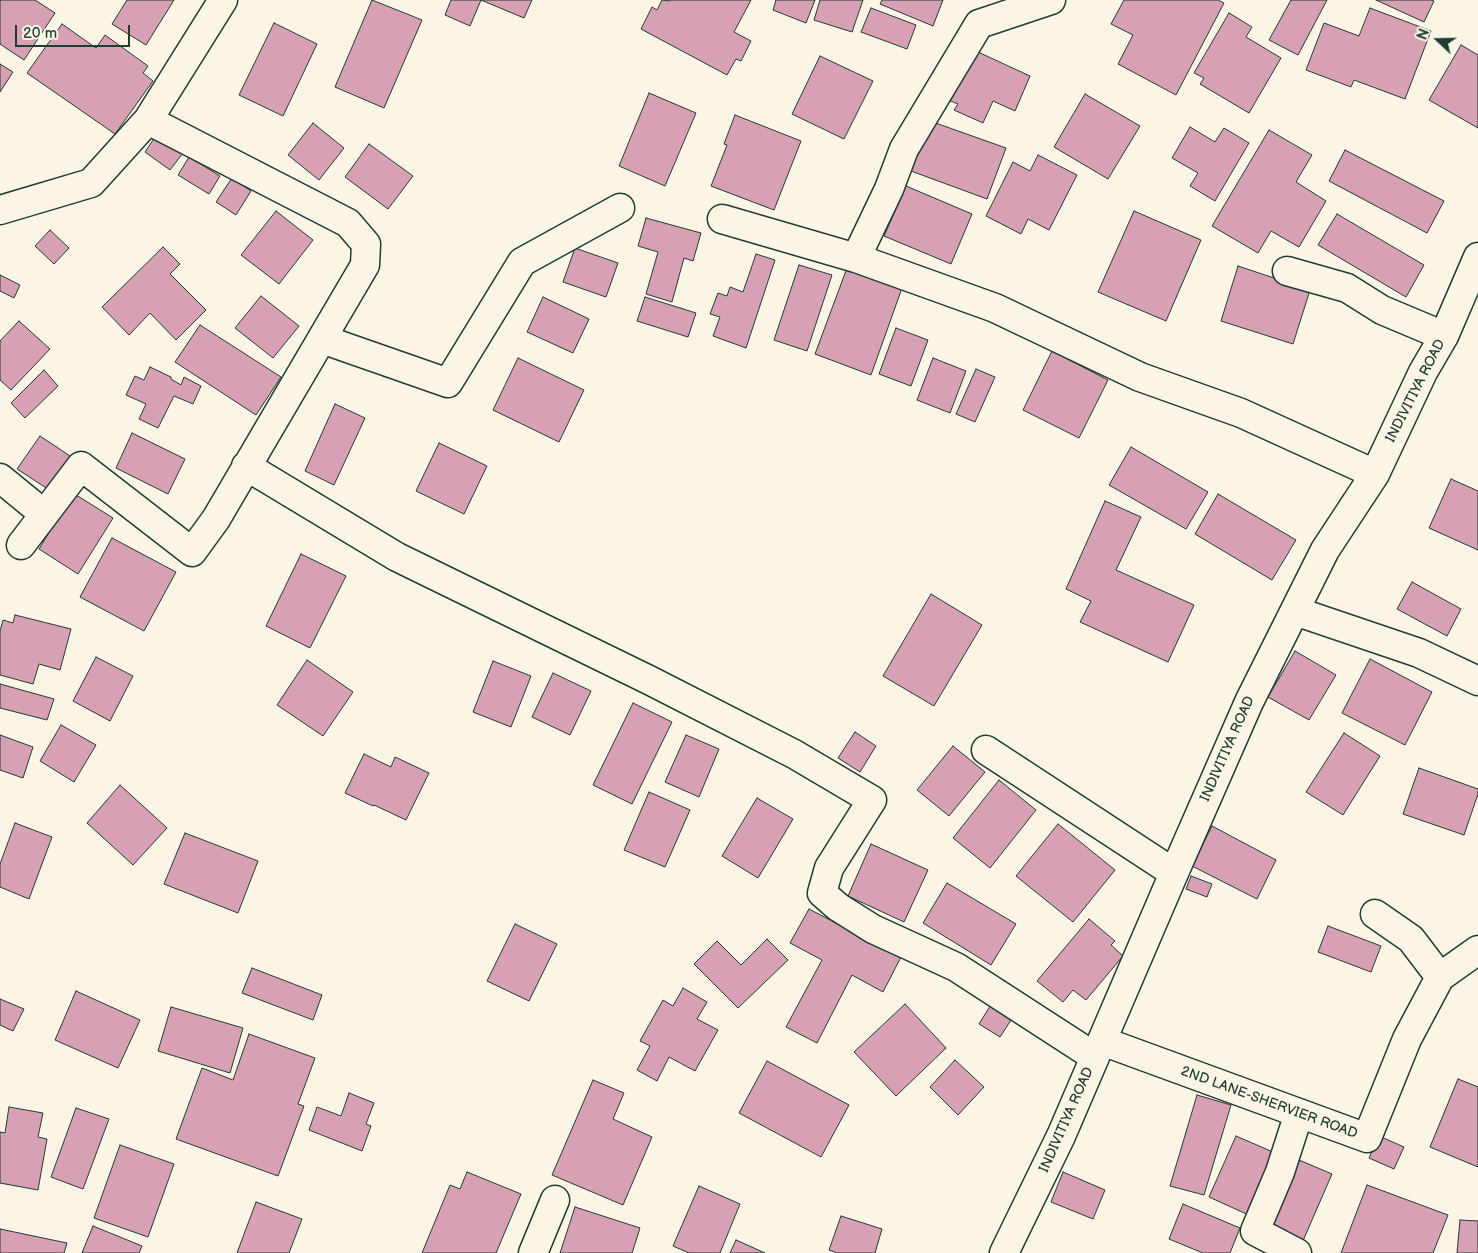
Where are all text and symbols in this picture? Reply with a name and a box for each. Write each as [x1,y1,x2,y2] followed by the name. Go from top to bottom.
[18,15,132,47] scale bar
[1413,15,1463,65] north arrow
[23,24,57,43] text: 20 m
[1414,26,1433,42] text: N
[1383,337,1449,445] street label: INDIVITIYA ROAD
[1197,694,1259,804] street label: INDIVITIYA ROAD
[1178,1063,1360,1143] street label: 2ND LANE-SHERVIER ROAD
[1036,1065,1098,1175] street label: INDIVITIYA ROAD

